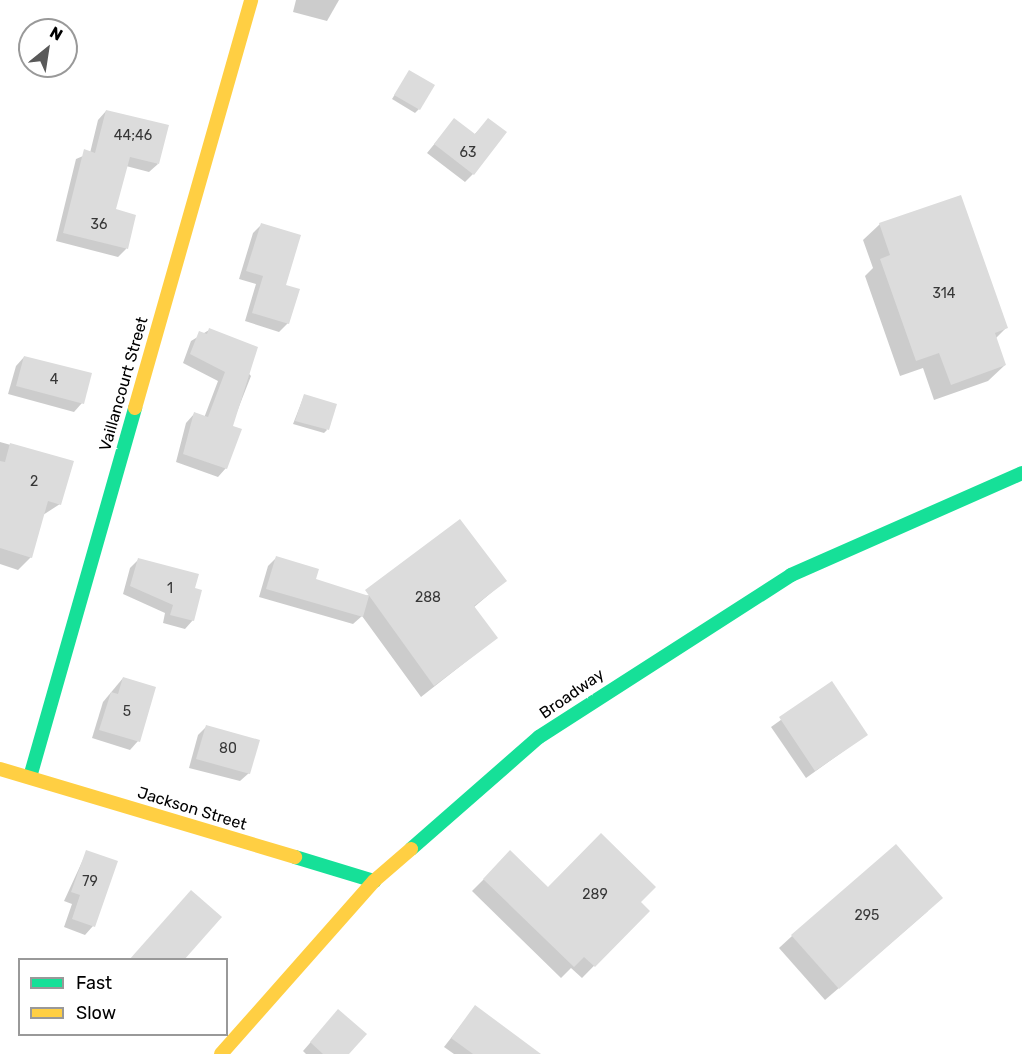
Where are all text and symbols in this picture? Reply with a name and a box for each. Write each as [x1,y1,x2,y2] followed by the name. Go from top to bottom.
[18,18,78,78] north arrow
[47,23,66,45] text: N
[114,128,152,144] house number: 44;46
[460,145,476,161] house number: 63
[91,217,107,233] house number: 36
[933,286,955,302] house number: 314
[96,315,152,453] street label: Vaillancourt Street
[50,372,58,388] house number: 4
[30,474,38,490] house number: 2
[167,581,173,597] house number: 1
[415,590,441,606] house number: 288
[536,665,608,723] street label: Broadway
[123,704,131,720] house number: 5
[219,741,237,757] house number: 80
[135,783,249,835] street label: Jackson Street
[82,874,98,890] house number: 79
[582,887,608,903] house number: 289
[855,908,879,924] house number: 295
[18,958,228,1036] legend
[76,972,112,994] text: Fast
[76,1002,116,1024] text: Slow

